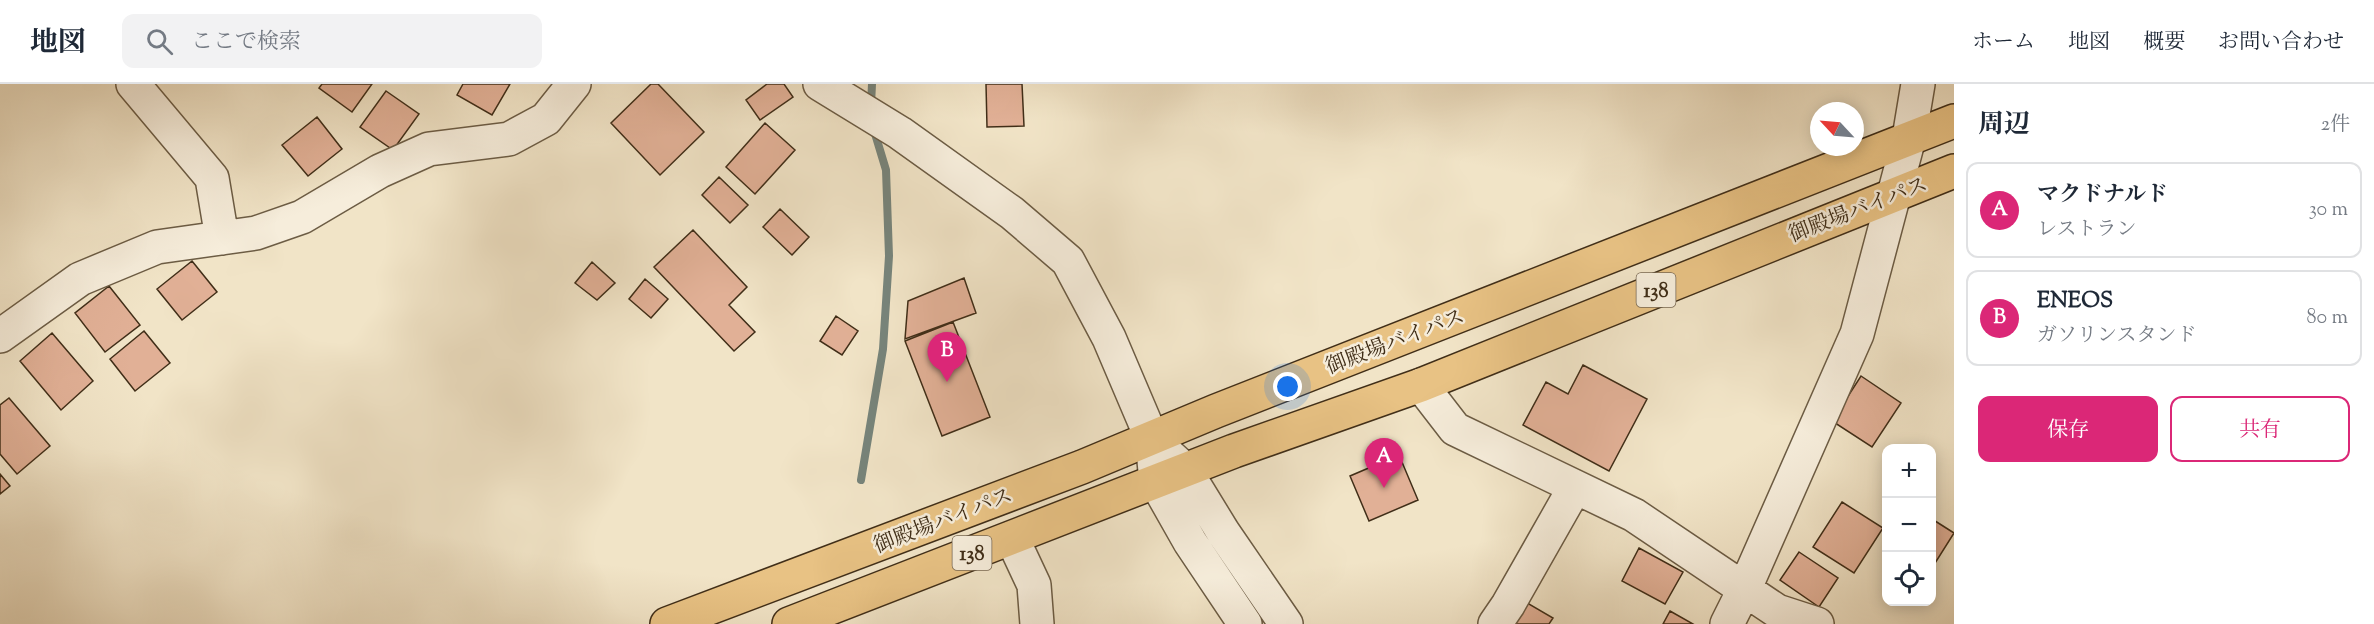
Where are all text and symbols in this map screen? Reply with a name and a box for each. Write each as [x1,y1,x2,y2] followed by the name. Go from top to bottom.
[122,14,542,68] search box
[30,24,86,64] text: 地図
[143,25,176,58] icon: search
[191,27,301,59] text: ここで検索
[1972,28,2035,58] text: ホーム
[2068,28,2110,58] text: 地図
[2143,28,2185,58] text: 概要
[2218,28,2344,58] text: お問い合わせ
[1810,102,1864,156] north arrow
[1978,107,2030,144] text: 周辺
[2321,111,2350,140] text: 2件
[1785,171,1933,251] street label: 御殿場バイパス
[2037,180,2168,212] text: マクドナルド
[1991,196,2008,225] text: A
[2309,196,2348,225] text: 30 m
[2037,216,2136,245] text: レストラン
[1636,273,1676,307] road number: 138
[2037,286,2113,318] text: ENEOS
[1322,303,1470,383] street label: 御殿場バイパス
[1993,304,2006,333] text: B
[2307,304,2348,333] text: 80 m
[2037,322,2196,351] text: ガソリンスタンド
[928,332,966,382] pin: B
[1273,372,1302,401] your location
[1978,396,2158,462] button: 保存
[2170,396,2350,462] button: 共有
[1364,438,1404,488] pin: A
[1882,444,1936,606] map controls
[1882,444,1936,498] button: +
[870,482,1018,562] street label: 御殿場バイパス
[1882,498,1936,552] button: −
[952,536,992,570] road number: 138
[1882,552,1936,606] button: locate

